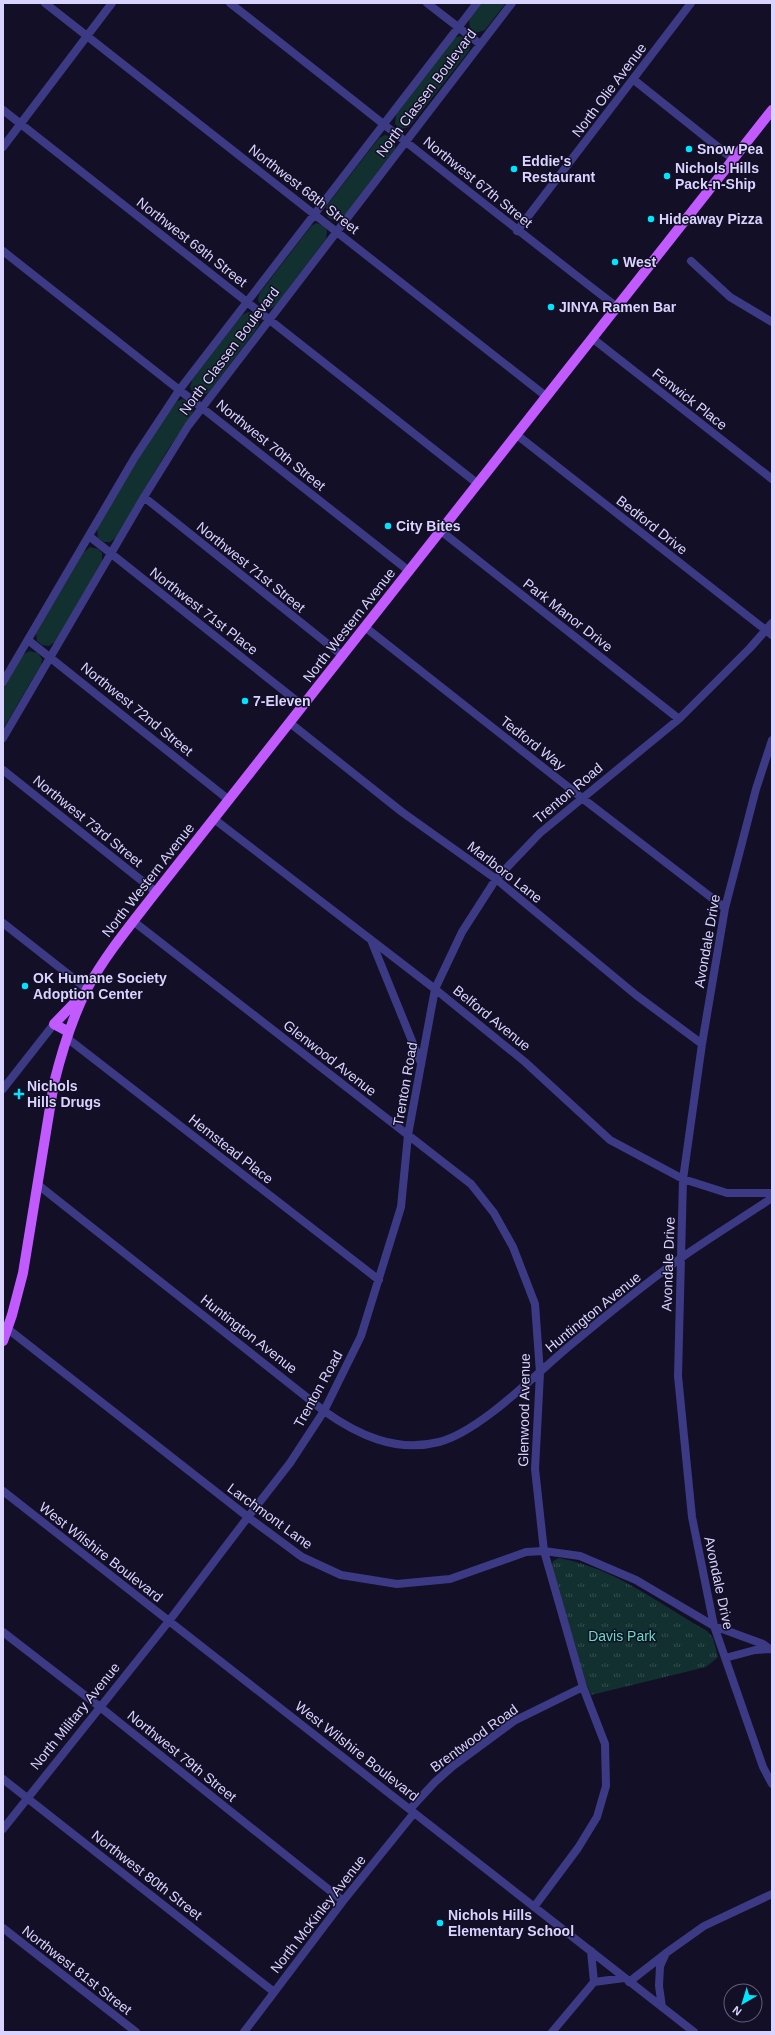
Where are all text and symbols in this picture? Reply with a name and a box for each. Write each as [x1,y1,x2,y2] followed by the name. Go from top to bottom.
[373,26,479,160] street label: North Classen Boulevard
[568,40,650,140] street label: North Olie Avenue
[420,133,536,231] street label: Northwest 67th Street
[246,141,362,237] street label: Northwest 68th Street
[697,141,763,157] place label: Snow Pea
[684,144,694,154] marker: Snow Pea
[522,153,595,185] place label: Eddie's Restaurant
[675,160,759,192] place label: Nichols Hills Pack-n-Ship
[509,164,519,174] marker: Eddie's Restaurant
[662,171,672,181] marker: Nichols Hills Pack-n-Ship
[134,194,250,290] street label: Northwest 69th Street
[659,211,763,227] place label: Hideaway Pizza
[646,214,656,224] marker: Hideaway Pizza
[623,254,657,270] place label: West
[610,257,620,267] marker: West
[176,284,282,418] street label: North Classen Boulevard
[559,299,677,315] place label: JINYA Ramen Bar
[546,302,556,312] marker: JINYA Ramen Bar
[650,365,731,433] street label: Fenwick Place
[213,396,329,494] street label: Northwest 70th Street
[613,492,691,558] street label: Bedford Drive
[194,518,308,616] street label: Northwest 71st Street
[396,518,461,534] place label: City Bites
[383,521,393,531] marker: City Bites
[147,564,261,658] street label: Northwest 71st Place
[299,565,399,685] street label: North Western Avenue
[520,575,616,655] street label: Park Manor Drive
[78,659,196,759] street label: Northwest 72nd Street
[253,693,311,709] place label: 7-Eleven
[240,696,250,706] marker: 7-Eleven
[497,713,569,773] street label: Tedford Way
[530,760,606,826] street label: Trenton Road
[30,772,146,870] street label: Northwest 73rd Street
[98,820,198,940] street label: North Western Avenue
[465,838,546,906] street label: Marlboro Lane
[691,893,723,989] street label: Avondale Drive
[33,970,167,1002] place label: OK Humane Society Adoption Center
[20,981,30,991] marker: OK Humane Society Adoption Center
[450,982,534,1054] street label: Belford Avenue
[280,1017,380,1099] street label: Glenwood Avenue
[390,1041,420,1127] street label: Trenton Road
[27,1078,101,1110] place label: Nichols Hills Drugs
[14,1089,24,1099] marker: Nichols Hills Drugs
[186,1111,277,1187] street label: Hemstead Place
[658,1216,678,1312] street label: Avondale Drive
[542,1269,644,1355] street label: Huntington Avenue
[198,1291,301,1377] street label: Huntington Avenue
[290,1348,346,1430] street label: Trenton Road
[515,1353,533,1467] street label: Glenwood Avenue
[224,1480,316,1552] street label: Larchmont Lane
[36,1499,166,1605] street label: West Wilshire Boulevard
[701,1535,737,1631] street label: Avondale Drive
[588,1628,657,1644] park label: Davis Park
[27,1659,123,1773] street label: North Military Avenue
[292,1698,422,1804] street label: West Wilshire Boulevard
[427,1701,521,1775] street label: Brentwood Road
[124,1707,240,1805] street label: Northwest 79th Street
[89,1827,205,1923] street label: Northwest 80th Street
[267,1852,369,1976] street label: North McKinley Avenue
[448,1907,574,1939] place label: Nichols Hills Elementary School
[435,1918,445,1928] marker: Nichols Hills Elementary School
[19,1922,135,2018] street label: Northwest 81st Street
[723,1983,763,2023] north arrow
[730,2004,744,2018] text: N

